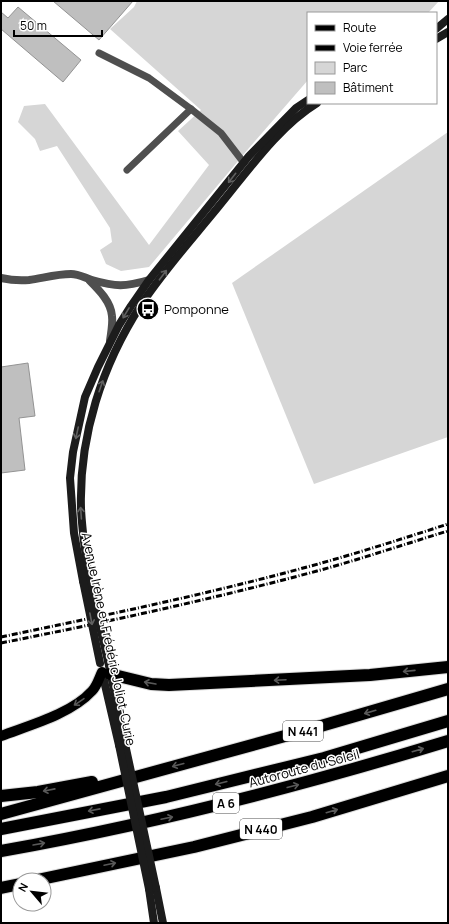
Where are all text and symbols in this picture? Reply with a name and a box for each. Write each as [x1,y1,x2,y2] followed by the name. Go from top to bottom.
[14,12,102,38] scale bar
[307,12,437,104] legend
[20,17,47,34] text: 50 m
[343,19,376,36] text: Route
[343,39,403,56] text: Voie ferrée
[343,59,368,76] text: Parc
[343,79,394,96] text: Bâtiment
[228,172,236,183] one-way arrow
[159,270,168,281] one-way arrow
[135,296,161,322] bus stop icon: Pomponne
[164,300,229,318] place label: Pomponne
[122,307,130,319] one-way arrow
[98,379,105,392] one-way arrow
[73,426,81,439] one-way arrow
[78,507,85,520] one-way arrow
[78,531,141,748] street label: Avenue Irène et Frédéric Joliot-Curie
[87,613,95,626] one-way arrow
[403,667,416,675] one-way arrow
[274,676,287,684] one-way arrow
[144,679,157,687] one-way arrow
[74,698,85,706] one-way arrow
[364,709,377,716] one-way arrow
[283,721,323,741] road number: N 441
[247,745,361,791] street label: Autoroute du Soleil
[411,746,424,753] one-way arrow
[171,762,184,769] one-way arrow
[215,780,228,787] one-way arrow
[286,782,299,790] one-way arrow
[43,787,56,795] one-way arrow
[213,793,239,813] road number: A 6
[88,807,101,815] one-way arrow
[325,807,338,814] one-way arrow
[160,813,173,821] one-way arrow
[240,819,282,839] road number: N 440
[33,840,46,848] one-way arrow
[103,860,116,868] one-way arrow
[12,872,52,912] north arrow
[14,880,31,894] text: N

